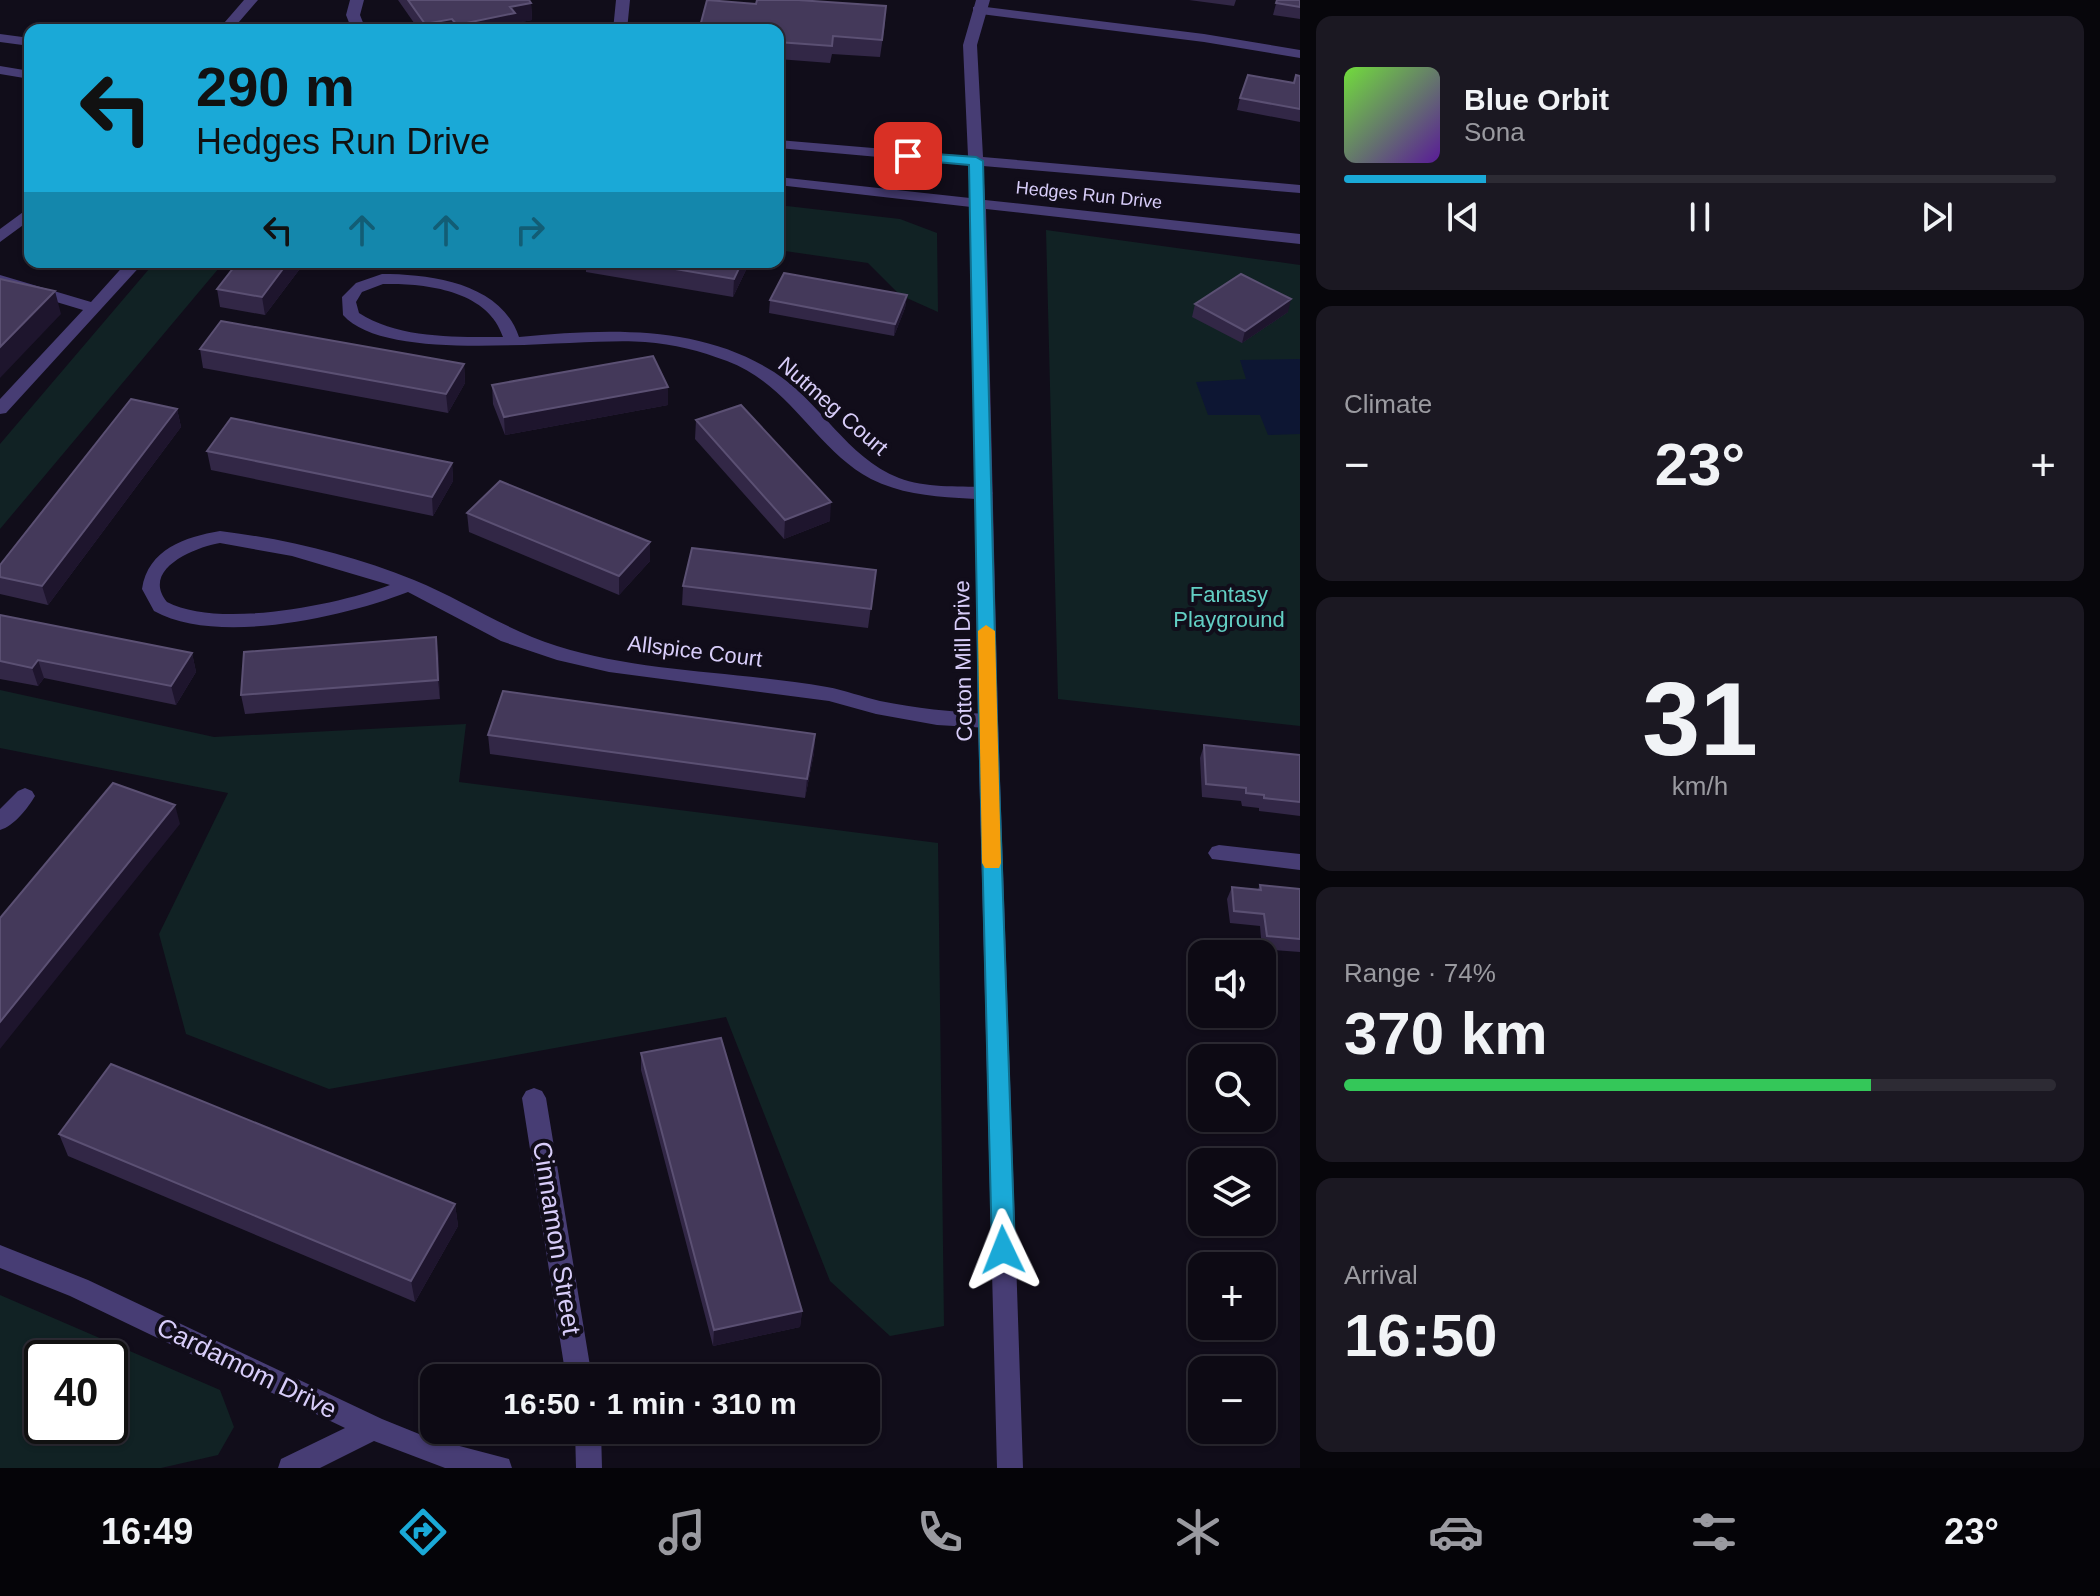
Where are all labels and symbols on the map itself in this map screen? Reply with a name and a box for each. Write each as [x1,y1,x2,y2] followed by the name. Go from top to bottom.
[874,122,942,190] pin
[1015,177,1163,213] street label: Hedges Run Drive
[773,352,893,460] street label: Nutmeg Court
[949,580,977,742] street label: Cotton Mill Drive
[1173,582,1285,632] park label: Fantasy Playground
[626,630,764,672] street label: Allspice Court
[527,1139,587,1337] street label: Cinnamon Street
[961,1208,1045,1292] position arrow
[152,1311,342,1425] street label: Cardamom Drive
[24,1340,128,1444] speed limit sign: 40

